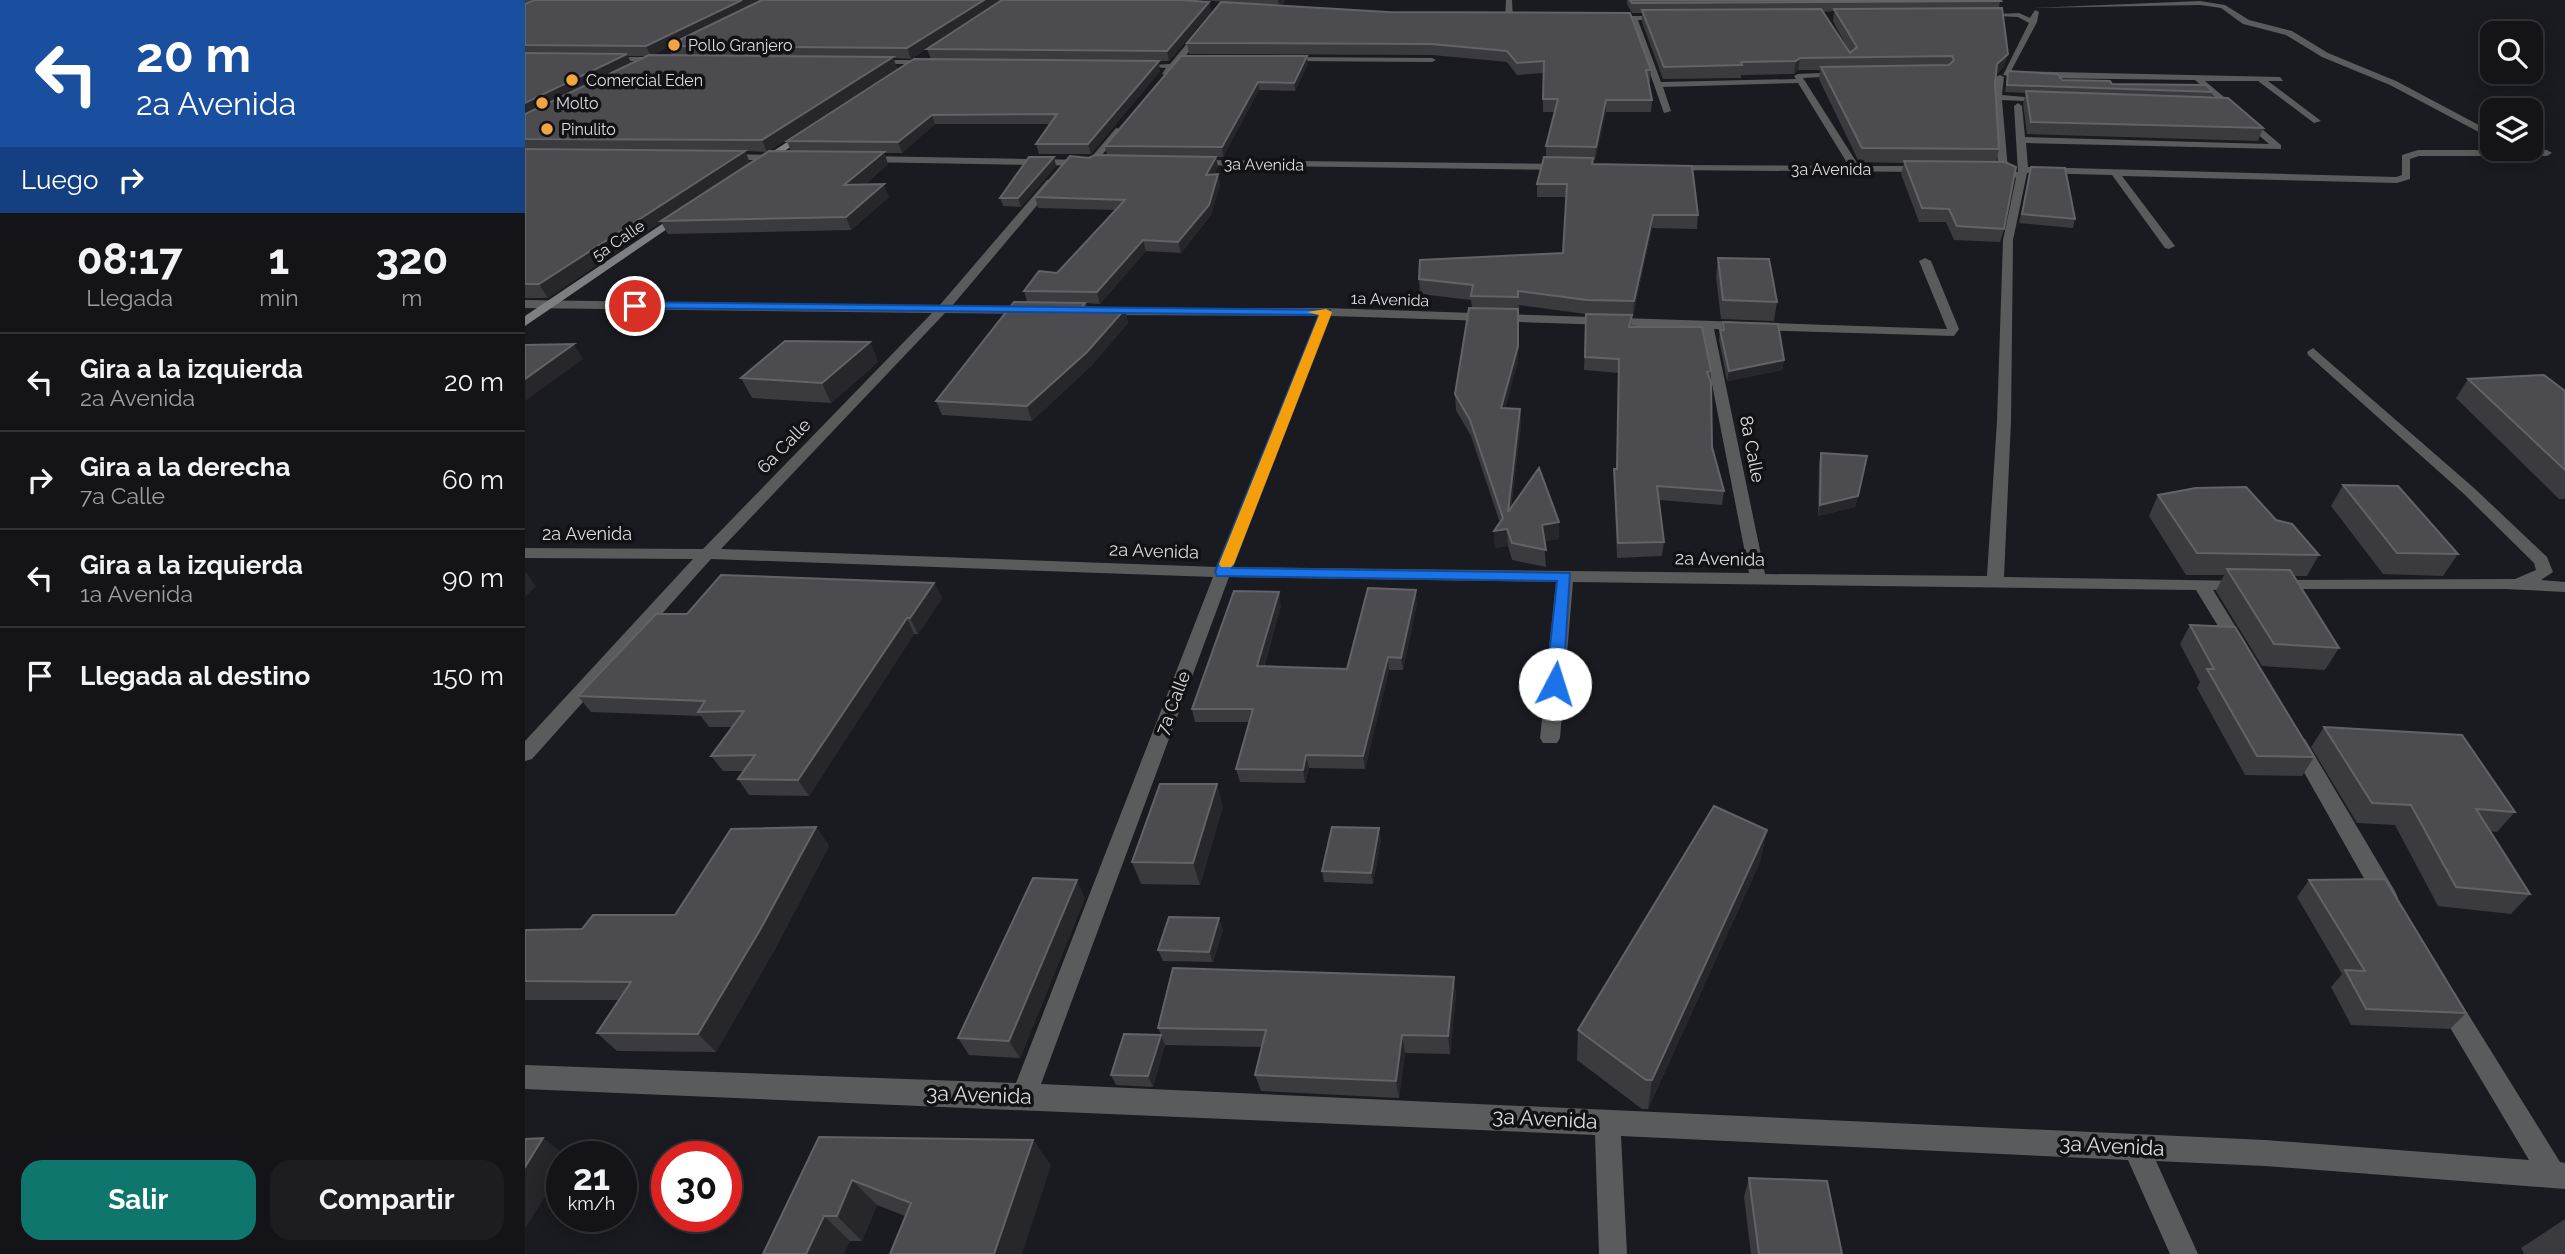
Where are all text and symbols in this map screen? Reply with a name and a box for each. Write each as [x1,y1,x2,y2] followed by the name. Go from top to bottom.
[2480,21,2543,161] map controls
[2480,21,2543,84] button: search
[136,26,251,83] text: 20 m
[21,28,112,119] icon: left
[688,36,793,55] place label: Pollo Granjero
[666,37,682,53] marker: Pollo Granjero
[586,71,703,90] place label: Comercial Eden
[564,72,580,88] marker: Comercial Eden
[136,85,296,122] text: 2a Avenida
[556,94,599,113] place label: Molto
[534,95,550,111] marker: Molto
[2480,98,2543,161] button: layers
[561,120,616,139] place label: Pinulito
[539,121,555,137] marker: Pinulito
[1224,154,1304,175] street label: 3a Avenida
[1791,160,1871,179] street label: 3a Avenida
[112,161,150,199] icon: right
[21,165,98,195] text: Luego
[588,216,648,265] street label: 5a Calle
[77,235,183,284] text: 08:17
[269,235,289,284] text: 1
[375,235,448,284] text: 320
[605,276,665,336] pin
[86,284,173,311] text: Llegada
[259,284,299,311] text: min
[401,284,422,311] text: m
[616,287,654,325] icon: arrive
[1350,289,1430,310] street label: 1a Avenida
[80,354,303,384] text: Gira a la izquierda
[21,363,59,401] icon: left
[444,367,504,397] text: 20 m
[80,384,195,411] text: 2a Avenida
[753,414,815,477] street label: 6a Calle
[1736,414,1769,485] street label: 8a Calle
[80,452,290,482] text: Gira a la derecha
[21,461,59,499] icon: right
[442,465,504,495] text: 60 m
[80,482,165,509] text: 7a Calle
[542,523,632,544] street label: 2a Avenida
[1109,538,1199,563] street label: 2a Avenida
[1675,547,1765,570] street label: 2a Avenida
[80,550,303,580] text: Gira a la izquierda
[21,559,59,597] icon: left
[442,563,504,593] text: 90 m
[80,580,193,607] text: 1a Avenida
[1518,647,1592,721] position arrow
[21,657,59,695] icon: arrive
[80,661,310,691] text: Llegada al destino
[432,661,504,691] text: 150 m
[1151,668,1194,738] street label: 7a Calle
[926,1080,1032,1109] street label: 3a Avenida
[1492,1103,1598,1134] street label: 3a Avenida
[2059,1130,2165,1161] street label: 3a Avenida
[651,1141,742,1232] speed limit sign: 30
[573,1157,610,1198] text: 21
[21,1160,256,1240] button: Salir
[270,1160,504,1240] button: Compartir
[568,1193,615,1214] text: km/h

